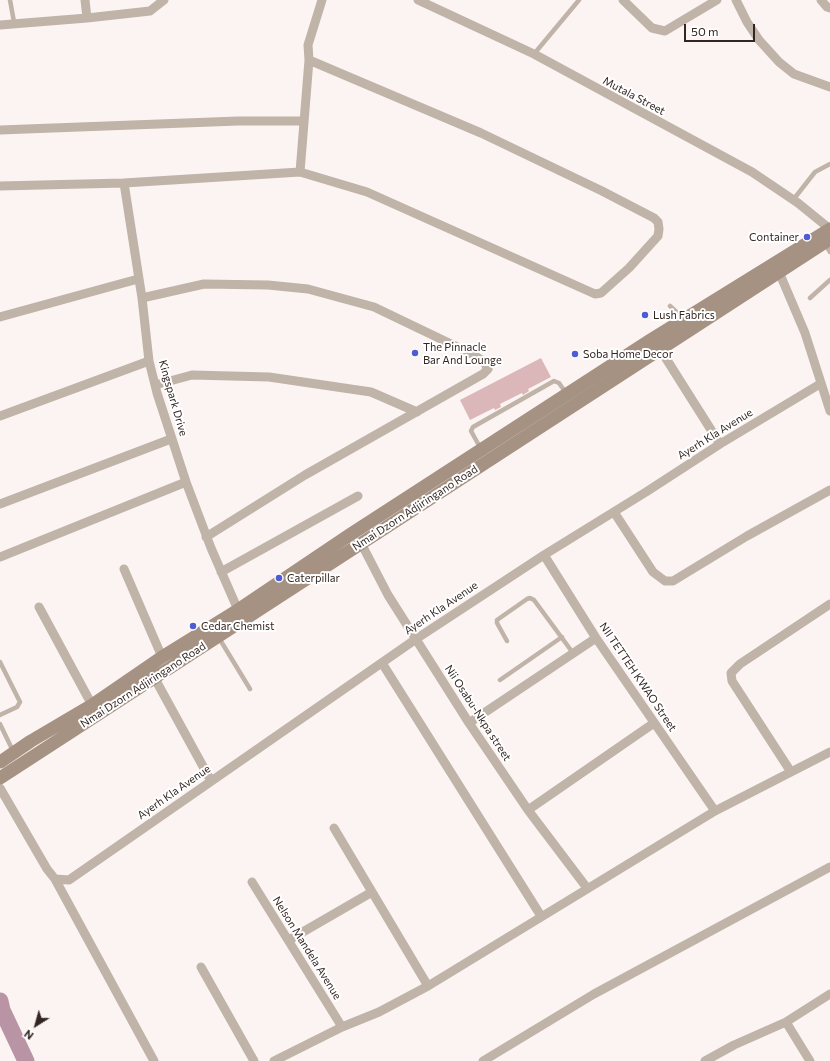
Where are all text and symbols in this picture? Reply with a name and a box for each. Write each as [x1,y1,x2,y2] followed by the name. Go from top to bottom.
[686,16,757,42] scale bar
[691,24,719,38] text: 50 m
[601,74,667,118] street label: Mutala Street
[749,230,799,244] place label: Container
[802,232,812,242] marker: Container
[653,308,715,322] place label: Lush Fabrics
[640,310,650,320] marker: Lush Fabrics
[423,340,502,366] place label: The Pinnacle Bar And Lounge
[583,347,673,361] place label: Soba Home Decor
[410,348,420,358] marker: The Pinnacle Bar And Lounge
[570,349,580,359] marker: Soba Home Decor
[156,358,190,438] street label: Kingspark Drive
[675,406,755,462] street label: Ayerh Kla Avenue
[350,463,480,553] street label: Nmai Dzorn Adjiringano Road
[287,571,340,585] place label: Caterpillar
[274,573,284,583] marker: Caterpillar
[402,578,480,638] street label: Ayerh Kla Avenue
[201,619,274,633] place label: Cedar Chemist
[597,620,679,734] street label: NII TETTEH KWAO Street
[188,621,198,631] marker: Cedar Chemist
[78,640,208,730] street label: Nmai Dzorn Adjiringano Road
[442,663,514,763] street label: Nii Osabu-Nkpa street
[135,762,213,822] street label: Ayerh Kla Avenue
[270,894,344,1002] street label: Nelson Mandela Avenue
[16,1005,56,1045] north arrow
[21,1027,36,1043] text: N

